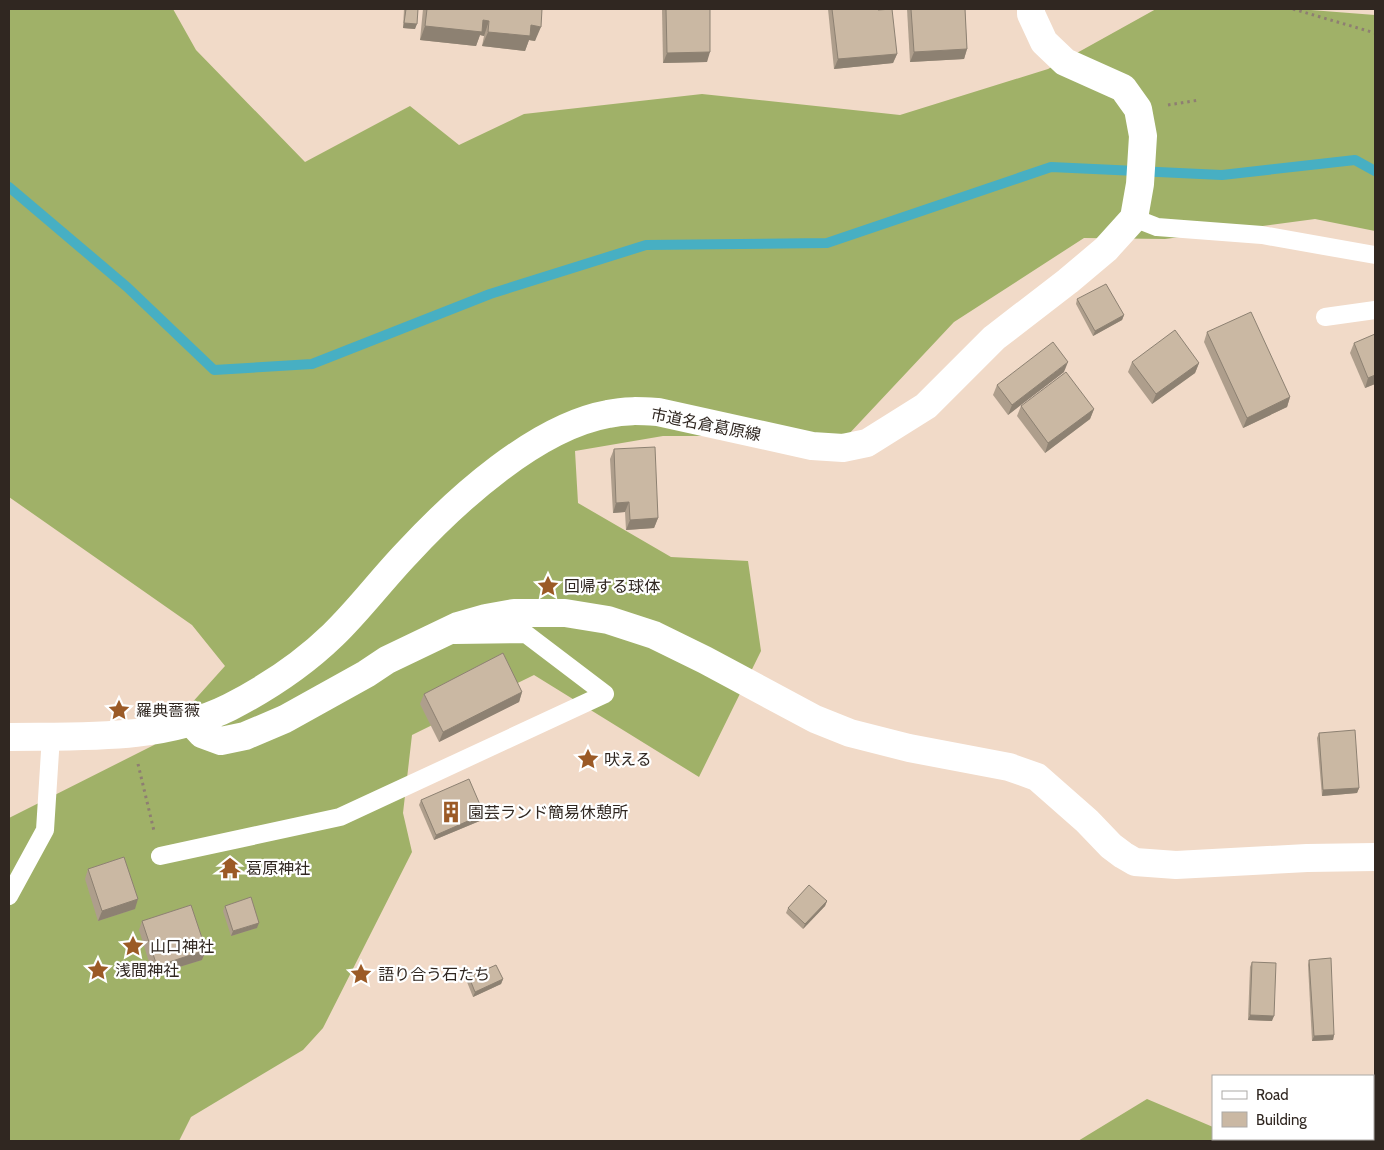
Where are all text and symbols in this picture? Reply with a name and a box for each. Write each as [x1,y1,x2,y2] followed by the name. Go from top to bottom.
[649,404,763,445] street label: 市道名倉葛原線
[535,573,561,599] place icon: 回帰する球体
[564,577,660,596] place label: 回帰する球体
[106,697,132,723] place icon: 羅典薔薇
[136,701,200,720] place label: 羅典薔薇
[575,746,601,772] place icon: 吠える
[604,750,652,769] place label: 吠える
[438,799,464,825] building icon: 園芸ランド簡易休憩所
[468,803,628,822] place label: 園芸ランド簡易休憩所
[217,855,243,881] temple icon: 葛原神社
[246,859,310,878] place label: 葛原神社
[120,933,146,959] place icon: 山口神社
[150,937,214,956] place label: 山口神社
[85,957,111,983] place icon: 浅間神社
[115,961,179,980] place label: 浅間神社
[348,961,374,987] place icon: 語り合う石たち
[378,965,490,984] place label: 語り合う石たち
[1212,1075,1374,1140] legend
[1256,1086,1289,1104] text: Road
[1256,1111,1307,1129] text: Building

